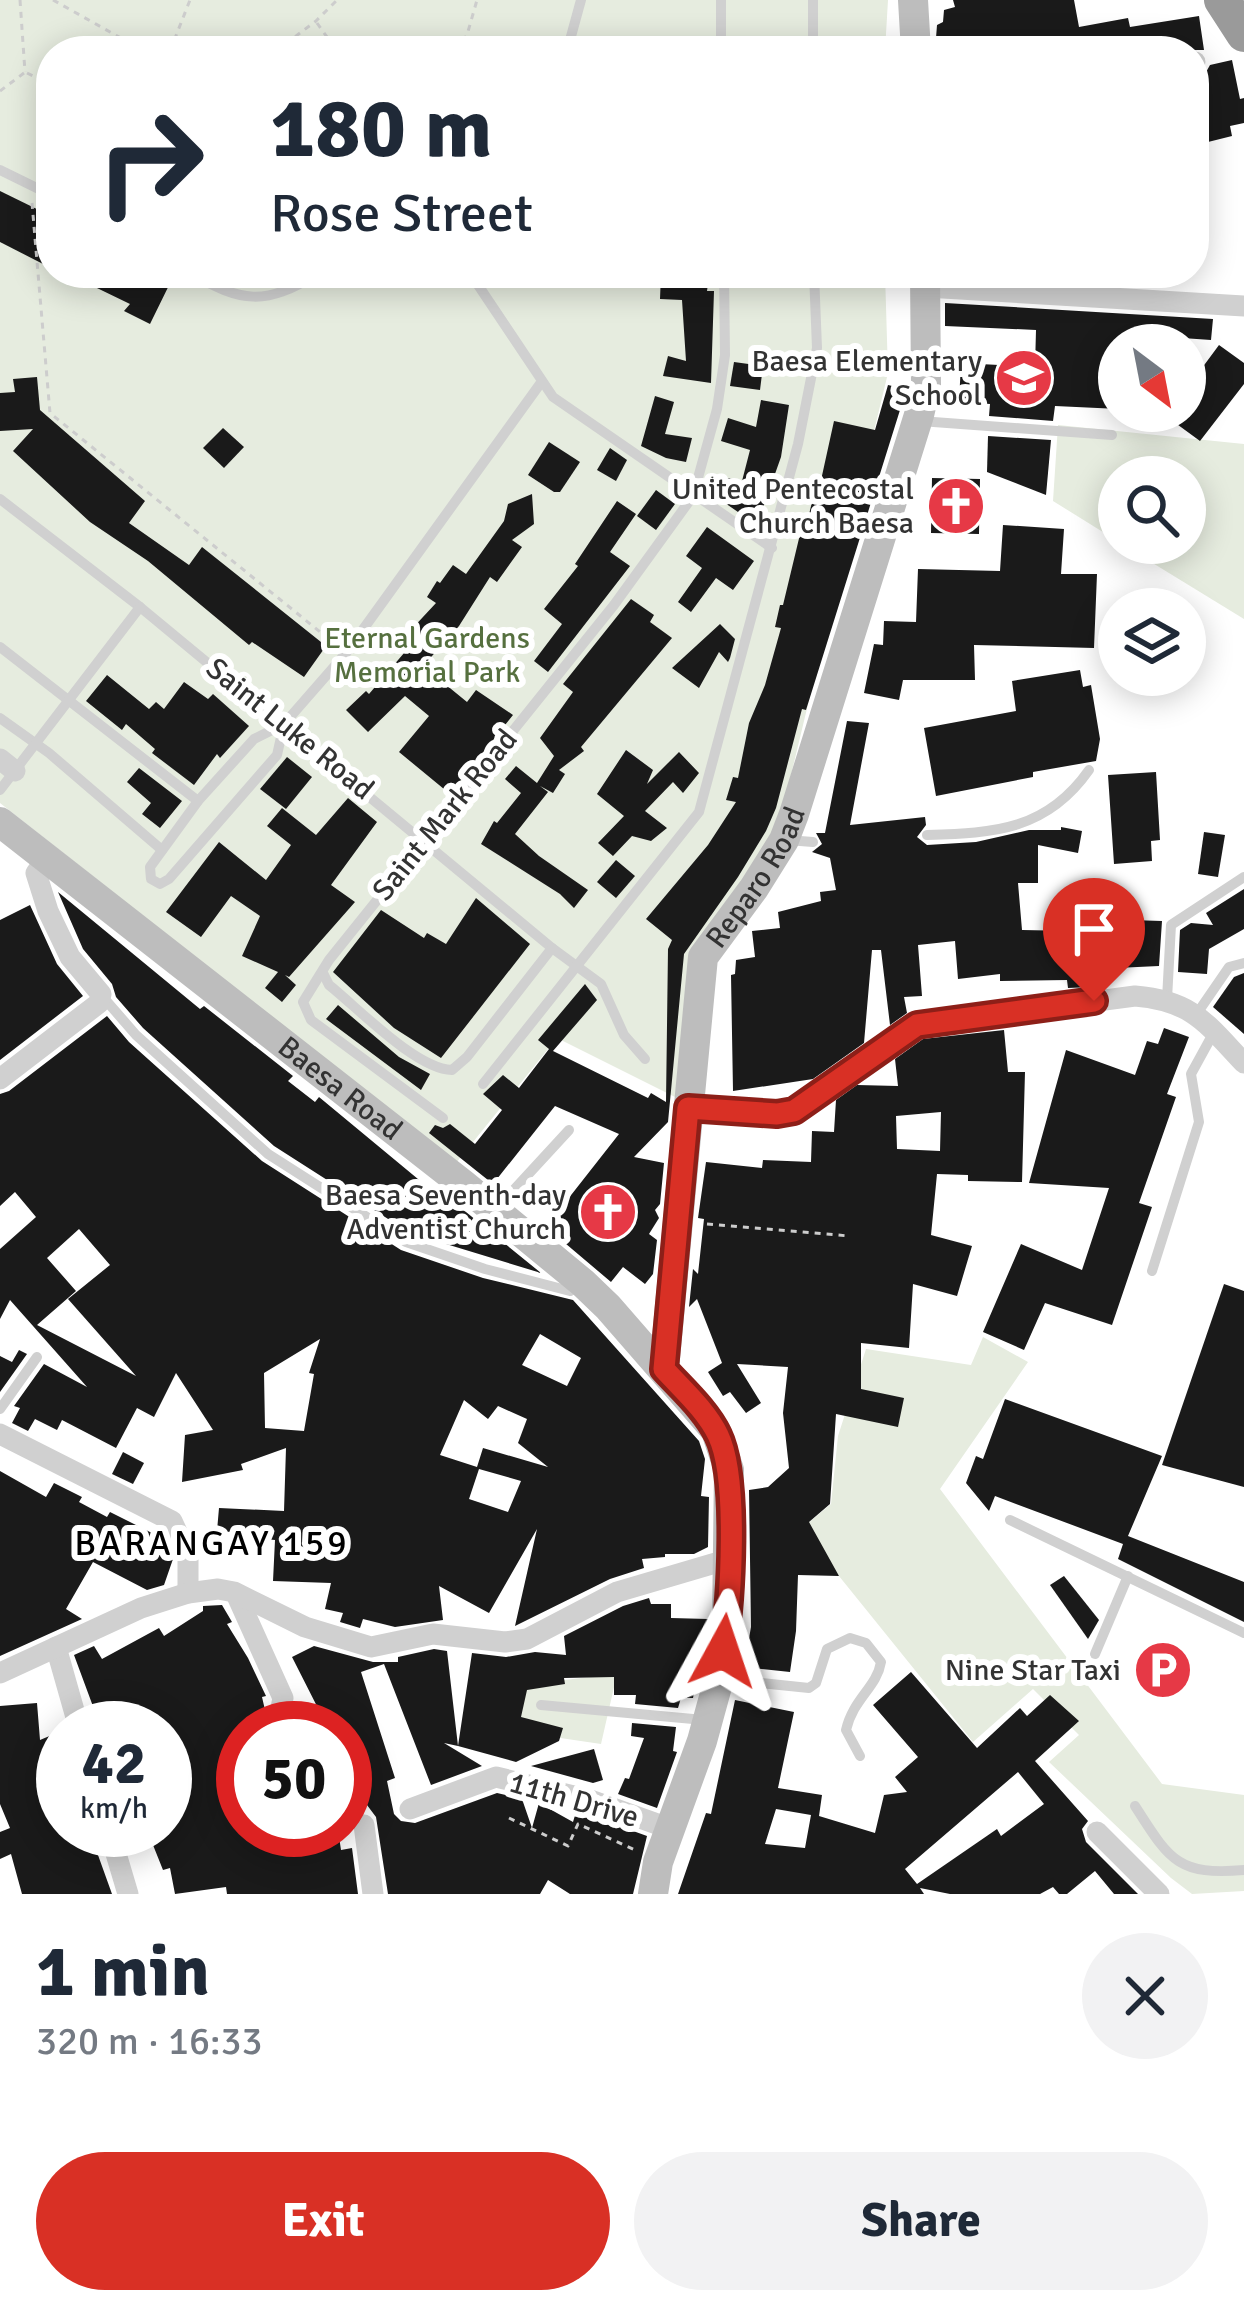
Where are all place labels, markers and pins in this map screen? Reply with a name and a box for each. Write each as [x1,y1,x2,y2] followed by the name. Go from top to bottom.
[751,343,982,414] place label: Baesa Elementary School
[993,347,1055,409] school or university icon: Baesa Elementary School
[672,471,914,542] place label: United Pentecostal Church Baesa
[925,475,987,537] church icon: United Pentecostal Church Baesa
[1043,878,1145,1001] pin
[325,1177,566,1248] place label: Baesa Seventh-day Adventist Church
[577,1181,639,1243] church icon: Baesa Seventh-day Adventist Church
[1132,1639,1194,1701] parking icon: Nine Star Taxi
[945,1652,1121,1689] place label: Nine Star Taxi

